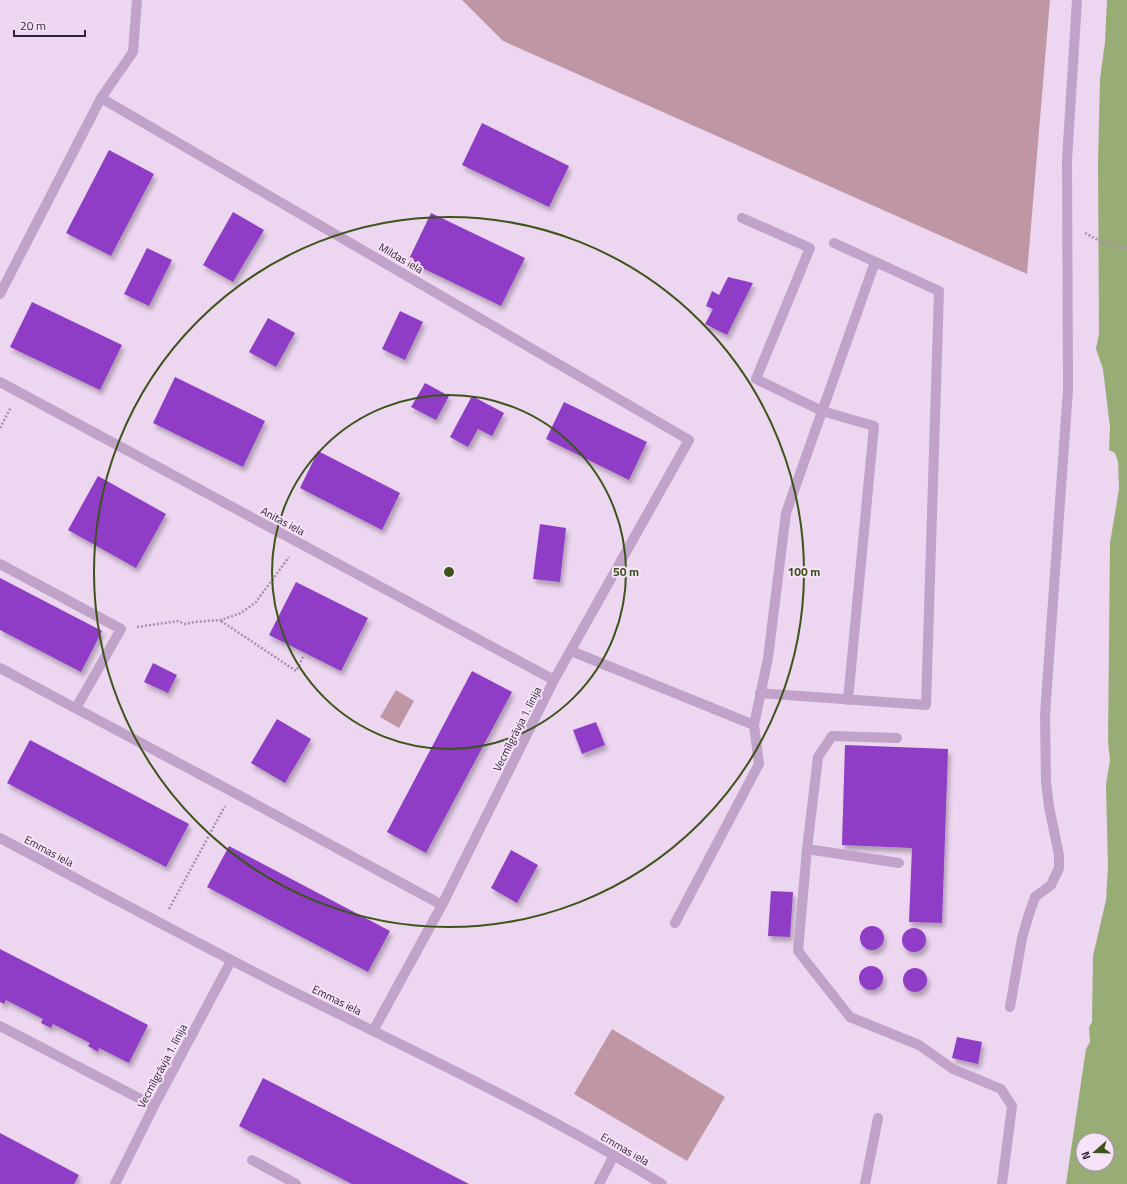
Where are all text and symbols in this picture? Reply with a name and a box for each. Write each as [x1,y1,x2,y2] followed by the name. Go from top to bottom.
[14,12,85,38] scale bar
[20,16,46,35] text: 20 m
[376,239,427,277] street label: Mildas iela
[258,503,308,540] street label: Anitas iela
[613,562,639,581] text: 50 m
[788,562,820,581] text: 100 m
[442,565,456,579] centre of rings
[489,683,546,774] street label: Vecmīlgrāvja 1. līnija
[22,831,77,871] street label: Emmas iela
[309,981,365,1019] street label: Emmas iela
[133,1021,191,1111] street label: Vecmīlgrāvja 1. līnija
[598,1129,653,1170] street label: Emmas iela
[1075,1132,1115,1172] north arrow
[1077,1149,1094,1162] text: N

